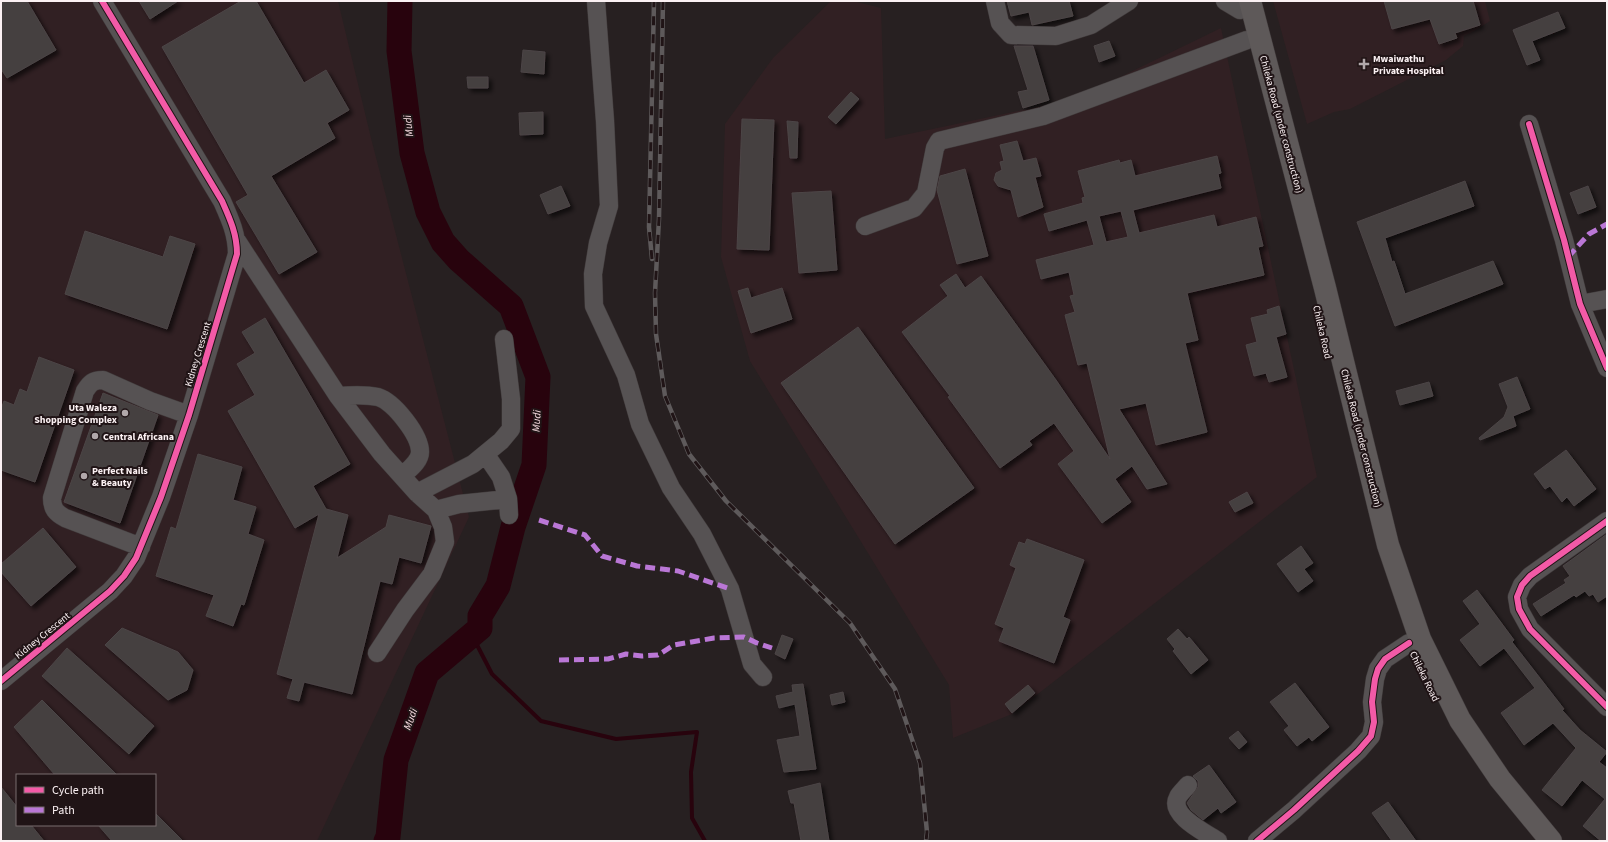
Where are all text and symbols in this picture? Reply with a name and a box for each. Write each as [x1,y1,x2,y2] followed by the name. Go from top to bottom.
[1373,52,1444,78] place label: Mwaiwathu Private Hospital
[1256,54,1306,195] street label: Chileka Road (under construction)
[1358,58,1370,70] marker: Mwaiwathu Private Hospital
[400,114,417,138] water label: Mudi
[1309,304,1335,360] street label: Chileka Road
[181,319,215,389] street label: Kidney Crescent
[1337,368,1385,509] street label: Chileka Road (under construction)
[34,401,117,427] place label: Uta Waleza Shopping Complex
[120,408,130,418] marker: Uta Waleza Shopping Complex
[528,409,545,432] water label: Mudi
[103,430,174,444] place label: Central Africana
[90,431,100,441] marker: Central Africana
[92,464,148,490] place label: Perfect Nails & Beauty
[79,471,89,481] marker: Perfect Nails & Beauty
[12,609,74,662] street label: Kidney Crescent
[1406,649,1442,704] street label: Chileka Road
[400,706,421,732] water label: Mudi
[16,774,156,826] legend
[52,782,104,799] text: Cycle path
[52,802,75,819] text: Path

